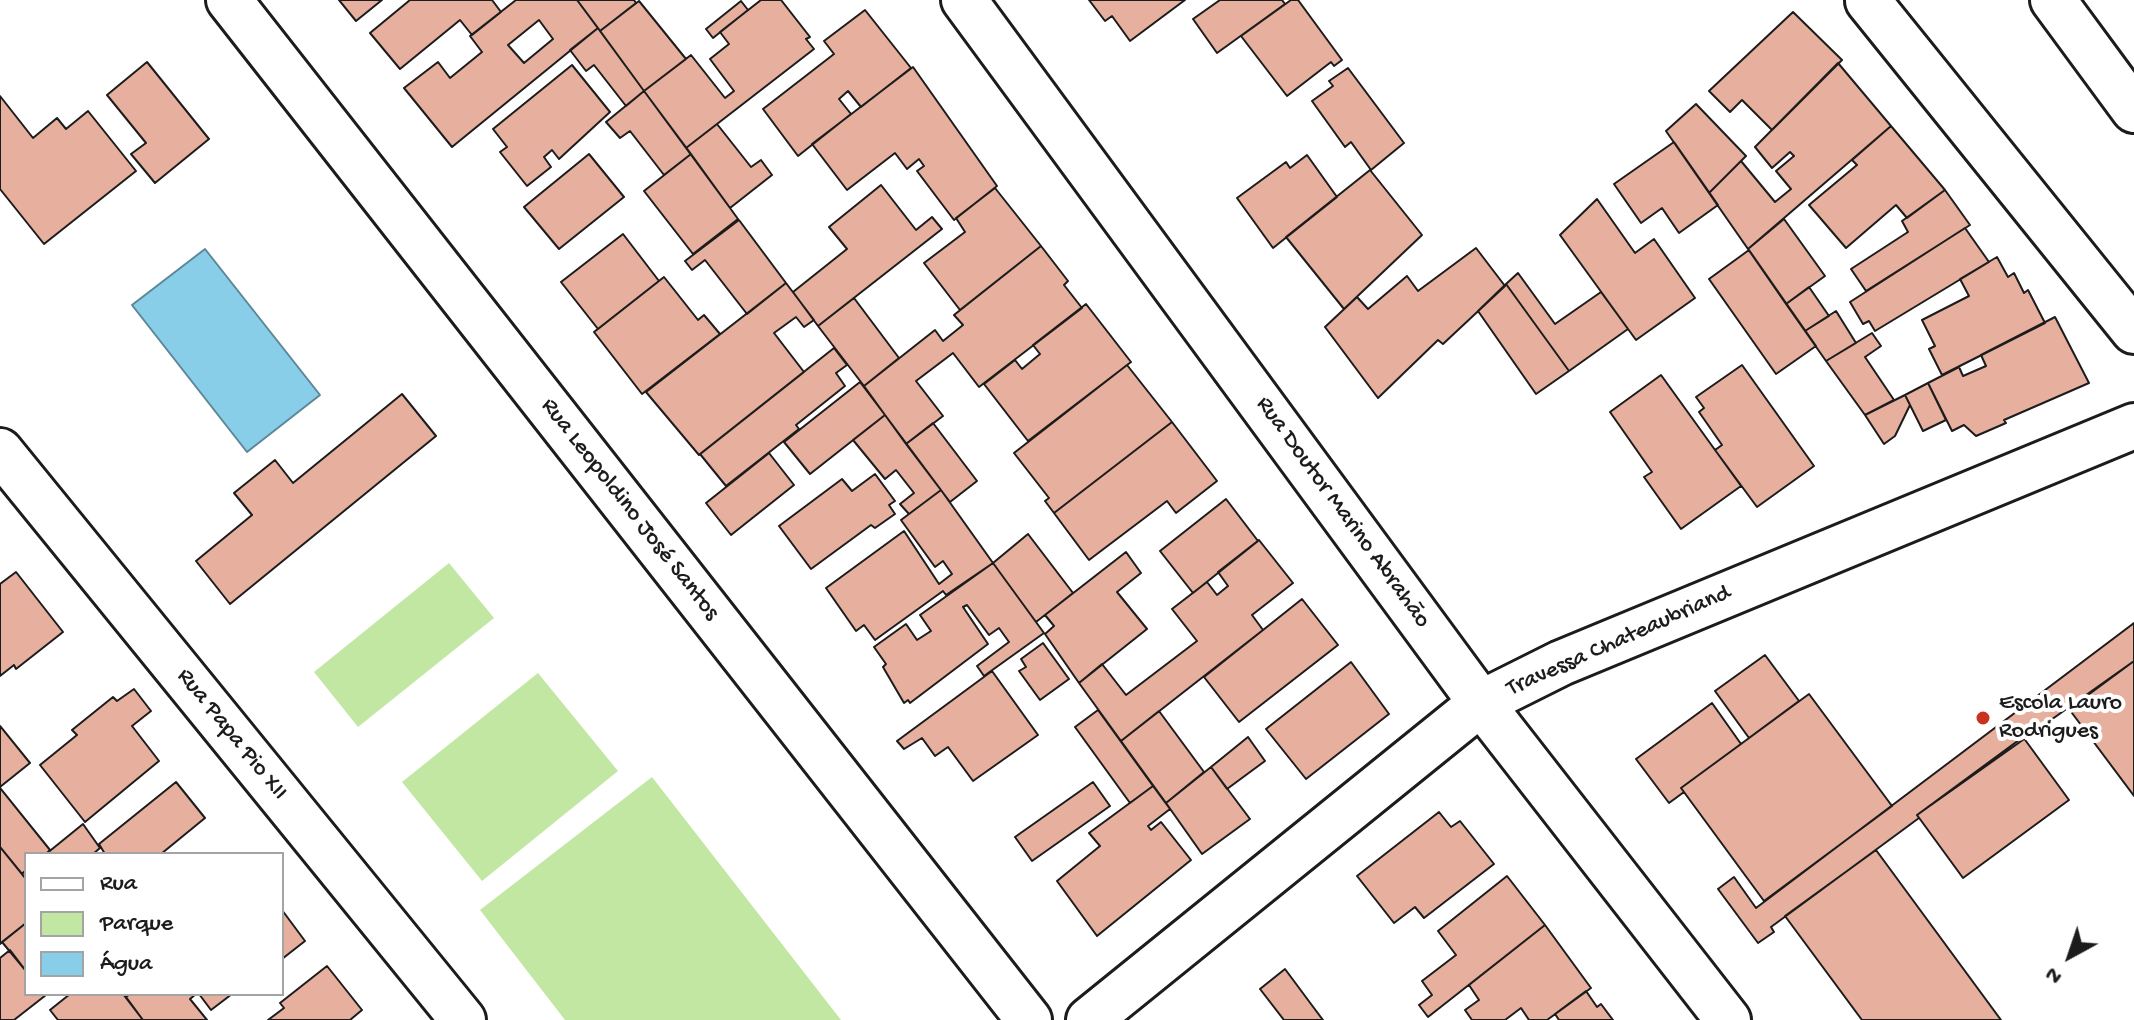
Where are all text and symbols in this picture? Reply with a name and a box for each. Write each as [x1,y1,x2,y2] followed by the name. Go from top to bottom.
[1248,392,1436,634] street label: Rua Doutor Marino Abrahão
[533,393,725,627] street label: Rua Leopoldino José Santos
[1503,580,1735,704] street label: Travessa Chateaubriand
[169,663,293,807] street label: Rua Papa Pio XII
[1999,690,2122,746] place label: Escola Lauro Rodrigues
[1974,709,1992,727] marker: Escola Lauro Rodrigues
[24,852,284,996] legend
[100,870,137,899] text: Rua
[100,910,173,939] text: Parque
[2030,916,2110,996] north arrow
[100,950,152,979] text: Água
[2041,960,2068,989] text: N

